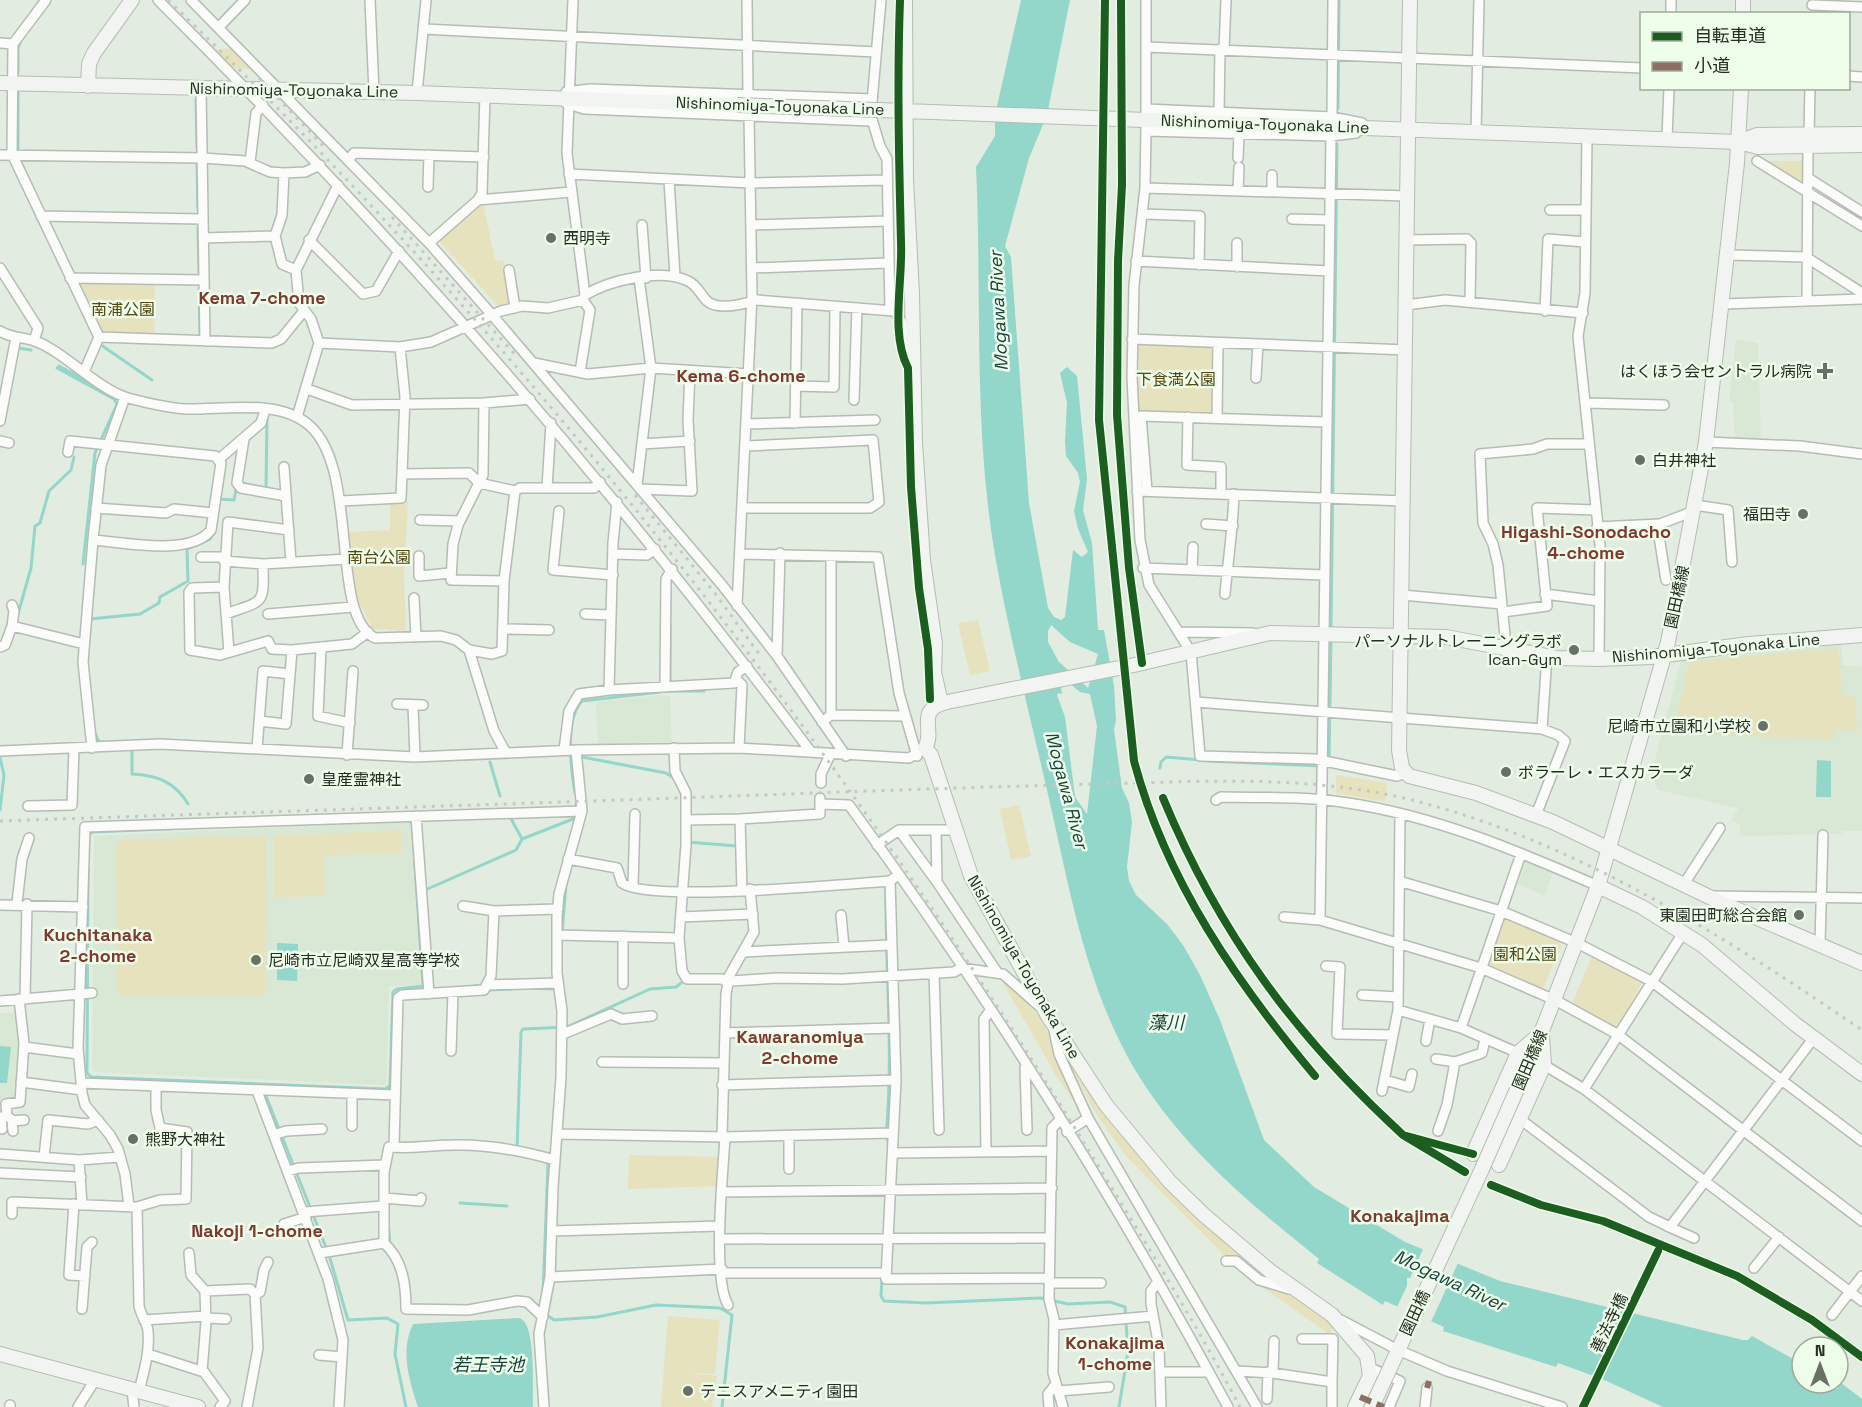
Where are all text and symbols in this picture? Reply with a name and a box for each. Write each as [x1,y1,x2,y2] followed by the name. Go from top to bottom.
[1640,12,1850,90] legend
[1694,24,1766,47] text: 自転車道
[1694,54,1730,77] text: 小道
[189,78,399,102] street label: Nishinomiya-Toyonaka Line
[675,92,885,120] street label: Nishinomiya-Toyonaka Line
[1160,110,1370,138] street label: Nishinomiya-Toyonaka Line
[563,228,611,249] place label: 西明寺
[544,231,558,245] marker: 西明寺
[983,248,1013,372] water label: Mogawa River
[198,286,326,309] district label: Kema 7-chome
[91,299,155,320] park label: 南浦公園
[1620,361,1812,382] place label: はくほう会セントラル病院
[1816,362,1834,380] marker: はくほう会セントラル病院
[676,364,806,387] district label: Kema 6-chome
[1136,369,1216,390] park label: 下食満公園
[1652,450,1716,471] place label: 白井神社
[1633,453,1647,467] marker: 白井神社
[1743,504,1791,525] place label: 福田寺
[1796,507,1810,521] marker: 福田寺
[1501,520,1671,564] district label: Higashi-Sonodacho 4-chome
[347,547,411,568] park label: 南台公園
[1660,564,1694,630] street label: 園田橋線
[1611,628,1821,668] street label: Nishinomiya-Toyonaka Line
[1354,631,1562,670] place label: パーソナルトレーニングラボ Ican-Gym
[1567,643,1581,657] marker: パーソナルトレーニングラボ Ican-Gym
[1607,716,1751,737] place label: 尼崎市立園和小学校
[1756,719,1770,733] marker: 尼崎市立園和小学校
[1040,729,1094,853] water label: Mogawa River
[1518,762,1694,783] place label: ボラーレ・エスカラーダ
[1499,765,1513,779] marker: ボラーレ・エスカラーダ
[321,769,401,790] place label: 皇産霊神社
[302,772,316,786] marker: 皇産霊神社
[963,871,1085,1063] street label: Nishinomiya-Toyonaka Line
[1659,905,1787,926] place label: 東園田町総合会館
[1792,908,1806,922] marker: 東園田町総合会館
[43,923,153,967] district label: Kuchitanaka 2-chome
[1493,944,1557,965] park label: 園和公園
[268,950,460,971] place label: 尼崎市立尼崎双星高等学校
[249,953,263,967] marker: 尼崎市立尼崎双星高等学校
[1148,1011,1186,1034] water label: 藻川
[736,1025,864,1069] district label: Kawaranomiya 2-chome
[1508,1026,1552,1094] street label: 園田橋線
[145,1129,225,1150] place label: 熊野大神社
[126,1132,140,1146] marker: 熊野大神社
[1350,1204,1450,1227] district label: Konakajima
[191,1219,323,1242] district label: Nakoji 1-chome
[1391,1244,1511,1317] water label: Mogawa River
[1395,1287,1435,1339] street label: 園田橋
[1586,1290,1632,1356] street label: 善法寺橋
[1065,1331,1165,1375] district label: Konakajima 1-chome
[1790,1335,1850,1395] north arrow
[1815,1340,1825,1361] text: N
[452,1353,526,1376] water label: 若王寺池
[700,1381,858,1402] place label: テニスアメニティ園田
[681,1384,695,1398] marker: テニスアメニティ園田

